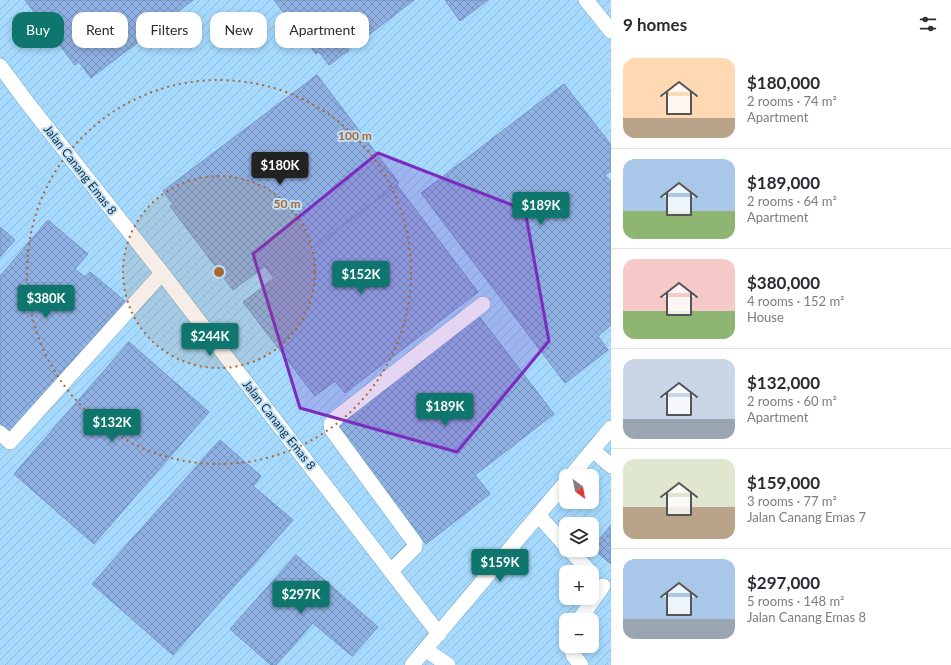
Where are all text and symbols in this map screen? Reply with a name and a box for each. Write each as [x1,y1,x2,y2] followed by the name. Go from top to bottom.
[12,12,64,48] chip: Buy
[72,12,128,48] chip: Rent
[136,12,202,48] chip: Filters
[210,12,267,48] chip: New
[275,12,369,48] chip: Apartment
[917,13,939,35] icon: filters
[623,14,687,35] text: 9 homes
[747,72,820,93] text: $180,000
[655,74,703,122] icon: home
[747,93,837,109] text: 2 rooms · 74 m²
[747,109,808,125] text: Apartment
[41,122,120,218] street label: Jalan Canang Emas 8
[338,128,372,143] text: 100 m
[252,152,308,186] pin: $180K
[260,157,300,173] text: $180K
[747,172,820,193] text: $189,000
[655,175,703,223] icon: home
[513,192,569,226] pin: $189K
[747,193,837,209] text: 2 rooms · 64 m²
[274,196,300,211] text: 50 m
[521,197,561,213] text: $189K
[747,209,808,225] text: Apartment
[333,261,389,295] pin: $152K
[212,265,226,279] centre of rings
[341,266,381,282] text: $152K
[747,272,820,293] text: $380,000
[655,275,703,323] icon: home
[18,285,74,319] pin: $380K
[26,290,66,306] text: $380K
[747,293,844,309] text: 4 rooms · 152 m²
[747,309,784,325] text: House
[182,323,238,357] pin: $244K
[190,328,230,344] text: $244K
[747,372,820,393] text: $132,000
[655,375,703,423] icon: home
[240,377,319,473] street label: Jalan Canang Emas 8
[417,393,473,427] pin: $189K
[747,393,837,409] text: 2 rooms · 60 m²
[425,398,465,414] text: $189K
[84,409,140,443] pin: $132K
[747,409,808,425] text: Apartment
[92,414,132,430] text: $132K
[559,469,599,509] north arrow
[559,469,599,653] map controls
[747,472,820,493] text: $159,000
[655,475,703,523] icon: home
[747,493,837,509] text: 3 rooms · 77 m²
[747,509,866,525] text: Jalan Canang Emas 7
[559,517,599,557] button: layers
[472,549,528,583] pin: $159K
[480,554,520,570] text: $159K
[559,565,599,605] button: +
[747,572,820,593] text: $297,000
[655,575,703,623] icon: home
[273,581,329,615] pin: $297K
[281,586,321,602] text: $297K
[747,593,844,609] text: 5 rooms · 148 m²
[747,609,866,625] text: Jalan Canang Emas 8
[559,613,599,653] button: −

